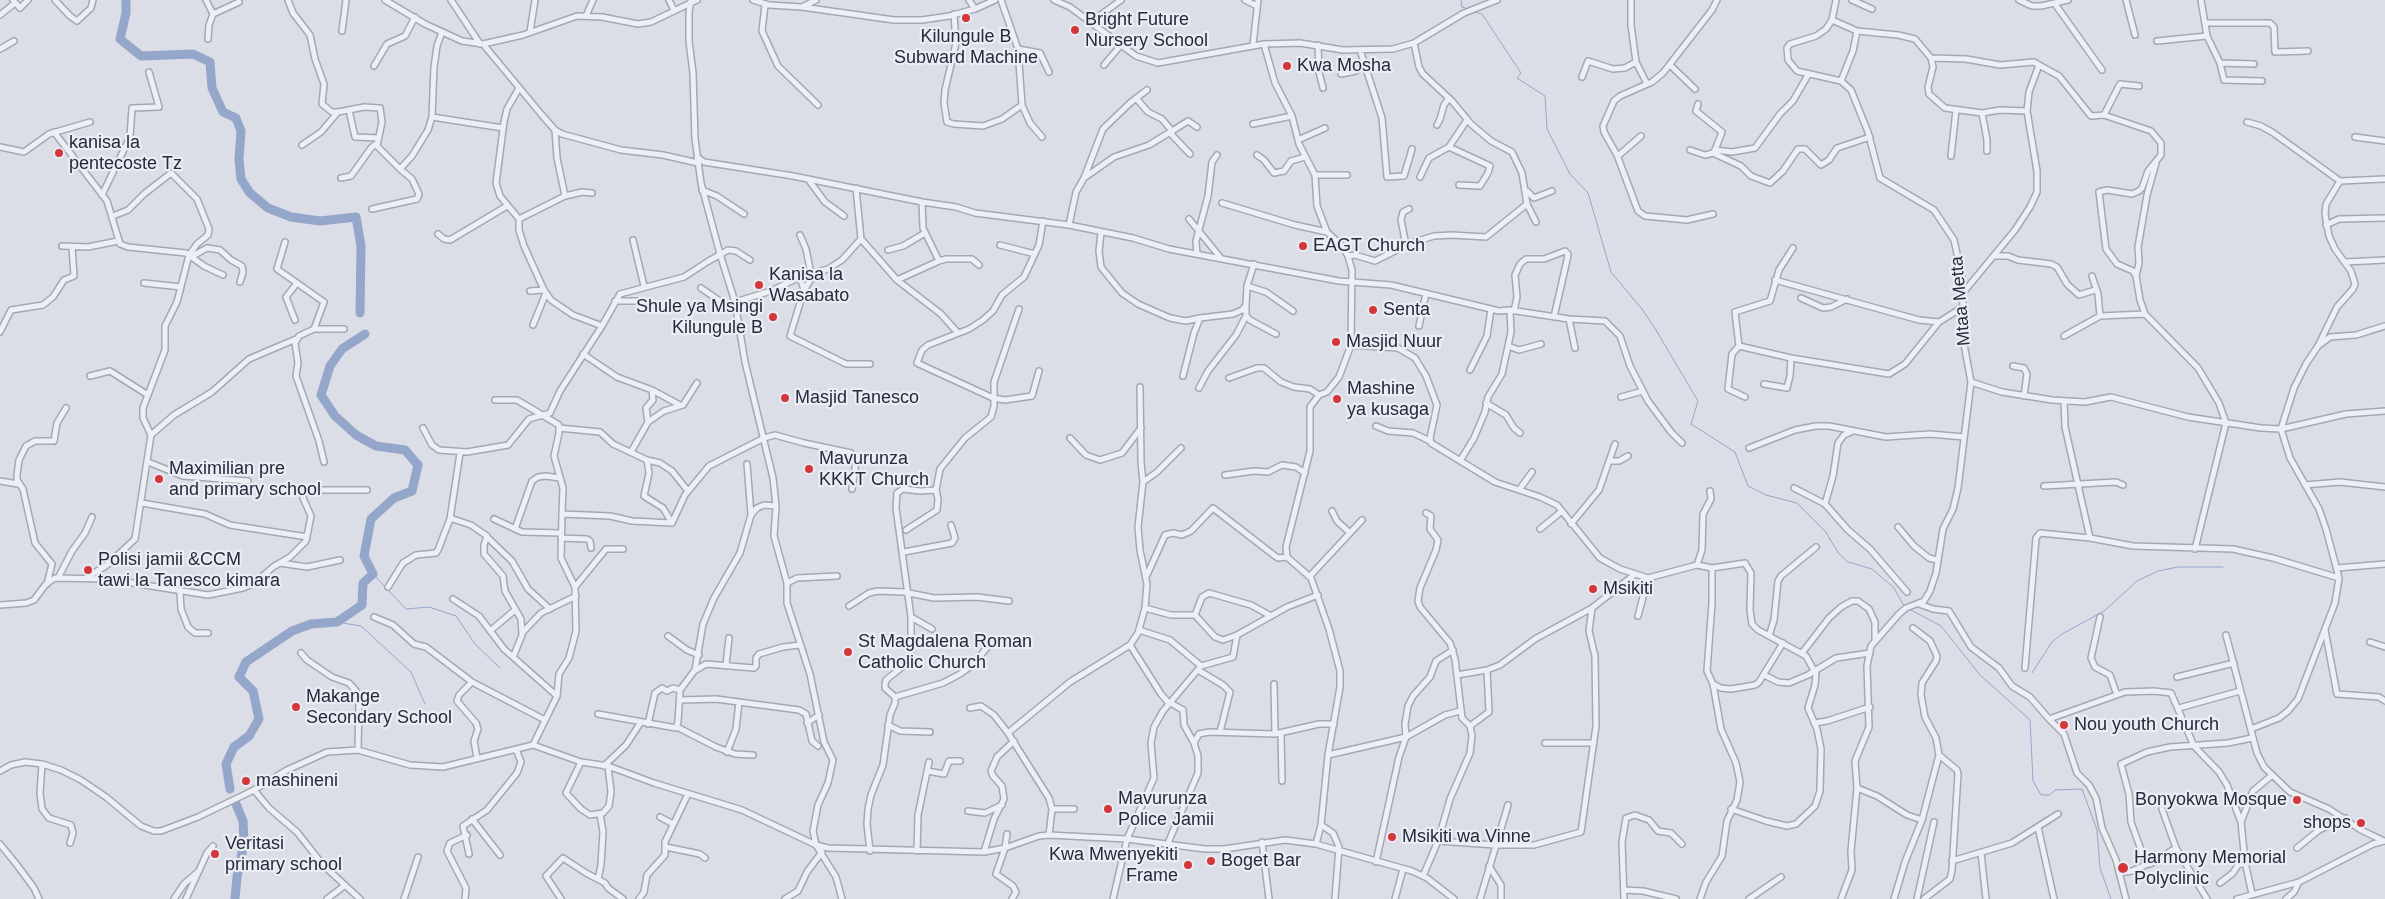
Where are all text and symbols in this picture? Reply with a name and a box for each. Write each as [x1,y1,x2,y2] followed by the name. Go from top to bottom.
[1085,9,1208,52] place label: Bright Future Nursery School
[960,12,972,24] marker: Kilungule B Subward Machine
[1069,24,1081,36] marker: Bright Future Nursery School
[894,26,1038,68] place label: Kilungule B Subward Machine
[1297,55,1391,77] place label: Kwa Mosha
[1281,60,1293,72] marker: Kwa Mosha
[69,132,182,174] place label: kanisa la pentecoste Tz
[53,147,65,159] marker: kanisa la pentecoste Tz
[1313,235,1425,257] place label: EAGT Church
[1297,240,1309,252] marker: EAGT Church
[1946,255,1976,347] street label: Mtaa Metta
[769,264,849,306] place label: Kanisa la Wasabato
[753,279,765,291] marker: Kanisa la Wasabato
[636,296,763,338] place label: Shule ya Msingi Kilungule B
[1383,299,1430,321] place label: Senta
[1367,304,1379,316] marker: Senta
[767,311,779,323] marker: Shule ya Msingi Kilungule B
[1346,331,1442,353] place label: Masjid Nuur
[1330,336,1342,348] marker: Masjid Nuur
[1347,378,1429,420] place label: Mashine ya kusaga
[795,387,919,409] place label: Masjid Tanesco
[779,392,791,404] marker: Masjid Tanesco
[1331,393,1343,405] marker: Mashine ya kusaga
[819,448,929,490] place label: Mavurunza KKKT Church
[169,458,321,500] place label: Maximilian pre and primary school
[803,463,815,475] marker: Mavurunza KKKT Church
[153,473,165,485] marker: Maximilian pre and primary school
[98,549,280,592] place label: Polisi jamii &CCM tawi la Tanesco kimara
[82,564,94,576] marker: Polisi jamii &CCM tawi la Tanesco kimara
[1603,578,1653,600] place label: Msikiti
[1587,583,1599,595] marker: Msikiti
[858,631,1032,674] place label: St Magdalena Roman Catholic Church
[842,646,854,658] marker: St Magdalena Roman Catholic Church
[306,686,452,729] place label: Makange Secondary School
[290,701,302,713] marker: Makange Secondary School
[2074,714,2219,736] place label: Nou youth Church
[2058,719,2070,731] marker: Nou youth Church
[256,770,338,792] place label: mashineni
[240,775,252,787] marker: mashineni
[1118,788,1214,831] place label: Mavurunza Police Jamii
[2135,789,2287,811] place label: Bonyokwa Mosque
[2291,794,2303,806] marker: Bonyokwa Mosque
[1102,803,1114,815] marker: Mavurunza Police Jamii
[2303,812,2351,834] place label: shops
[2355,817,2367,829] marker: shops
[1402,826,1531,848] place label: Msikiti wa Vinne
[1386,831,1398,843] marker: Msikiti wa Vinne
[225,833,342,876] place label: Veritasi primary school
[1049,844,1178,886] place label: Kwa Mwenyekiti Frame
[2134,847,2286,890] place label: Harmony Memorial Polyclinic
[209,848,221,860] marker: Veritasi primary school
[1221,850,1301,872] place label: Boget Bar
[1205,855,1217,867] marker: Boget Bar
[1182,859,1194,871] marker: Kwa Mwenyekiti Frame
[2116,861,2130,875] marker: Harmony Memorial Polyclinic

